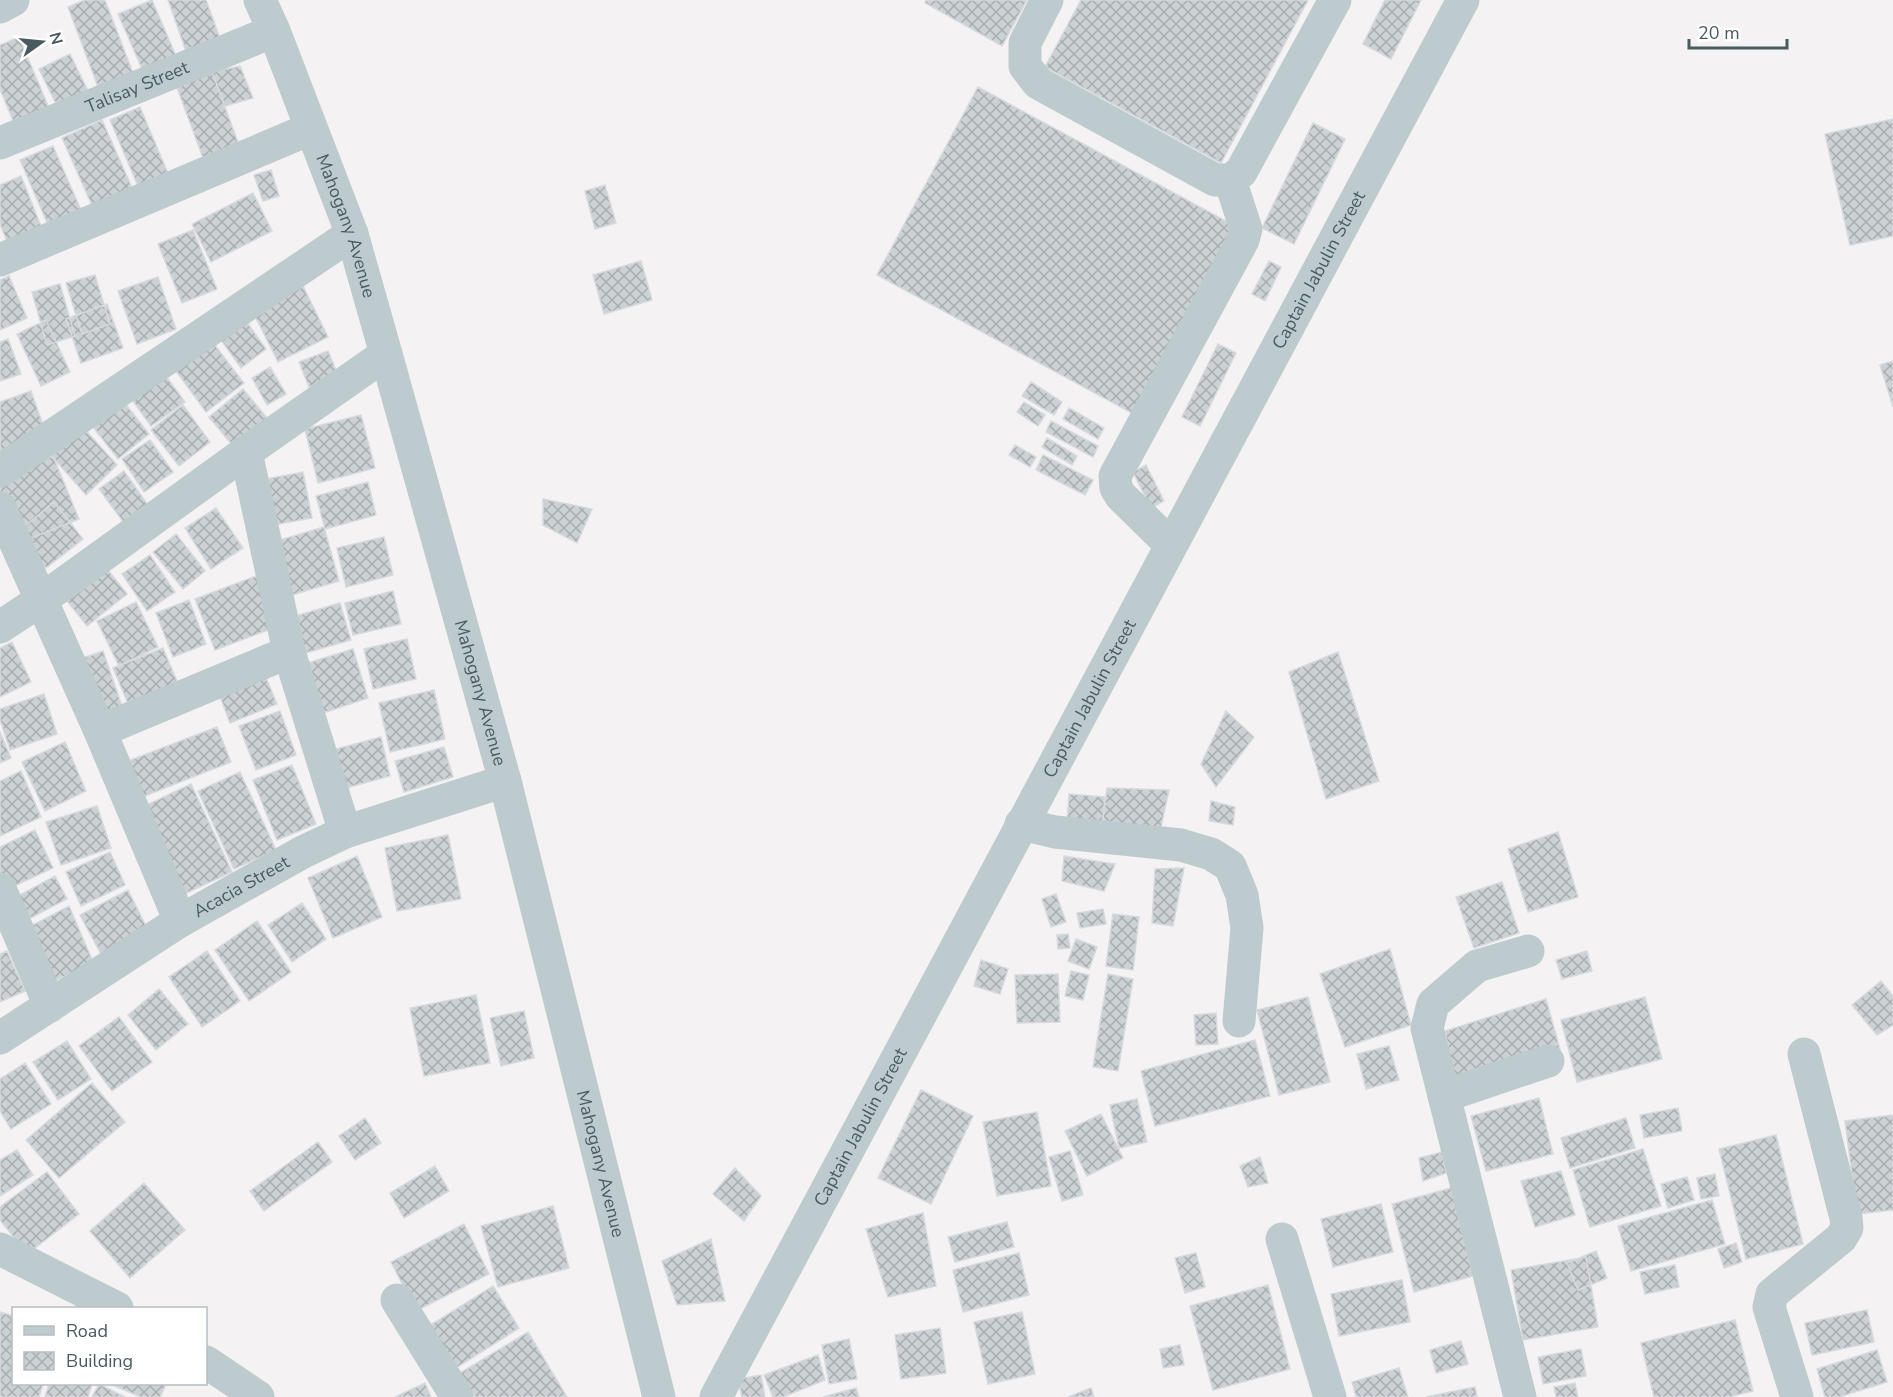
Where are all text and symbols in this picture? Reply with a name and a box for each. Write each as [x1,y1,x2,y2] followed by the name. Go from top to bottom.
[12,12,72,72] north arrow
[1689,12,1786,50] scale bar
[1698,21,1740,45] text: 20 m
[43,30,68,47] text: N
[82,55,193,119] street label: Talisay Street
[310,151,381,301] street label: Mahogany Avenue
[1266,186,1371,353] street label: Captain Jabulin Street
[1037,615,1142,782] street label: Captain Jabulin Street
[449,617,512,769] street label: Mahogany Avenue
[189,850,294,923] street label: Acacia Street
[808,1043,913,1211] street label: Captain Jabulin Street
[571,1088,631,1240] street label: Mahogany Avenue
[12,1307,207,1385] legend
[66,1319,108,1343] text: Road
[66,1349,133,1373] text: Building

